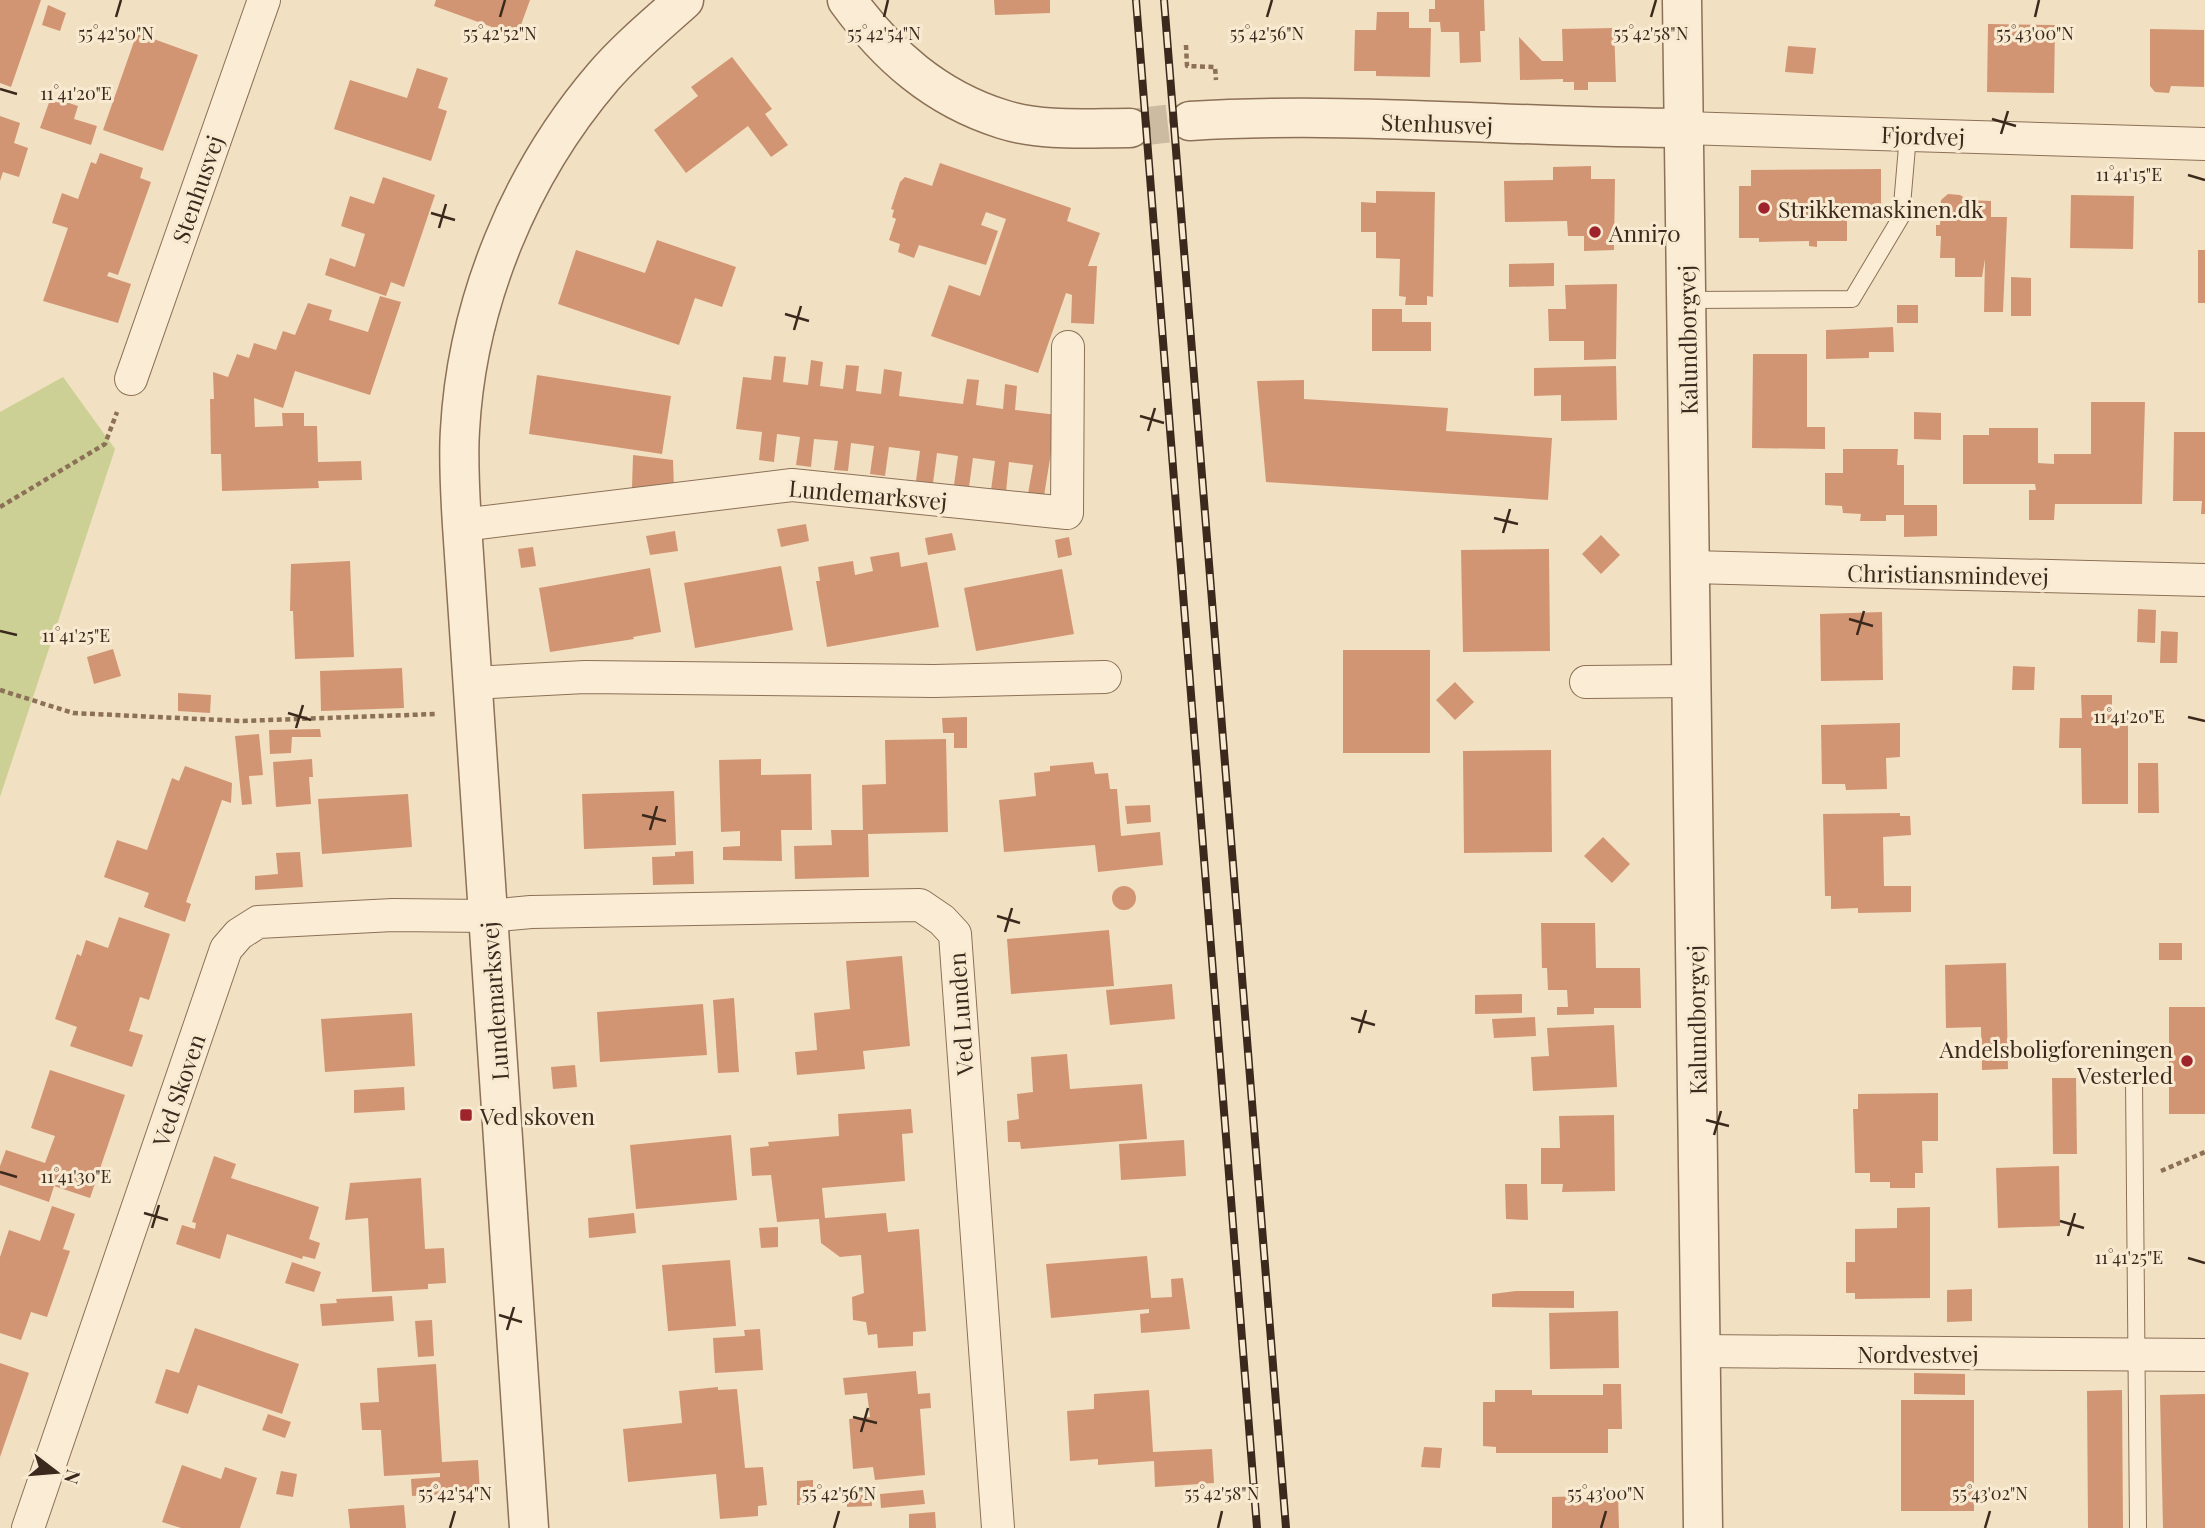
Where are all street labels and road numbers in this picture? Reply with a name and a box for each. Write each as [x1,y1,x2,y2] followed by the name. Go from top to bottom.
[1381,106,1493,140] street label: Stenhusvej
[1881,118,1965,152] street label: Fjordvej
[164,131,230,247] street label: Stenhusvej
[1670,265,1704,415] street label: Kalundborgvej
[787,472,949,516] street label: Lundemarksvej
[1847,557,2049,591] street label: Christiansmindevej
[473,921,515,1081] street label: Lundemarksvej
[1679,945,1713,1095] street label: Kalundborgvej
[940,951,980,1078] street label: Ved Lunden
[144,1029,212,1151] street label: Ved Skoven
[1857,1338,1979,1369] street label: Nordvestvej

